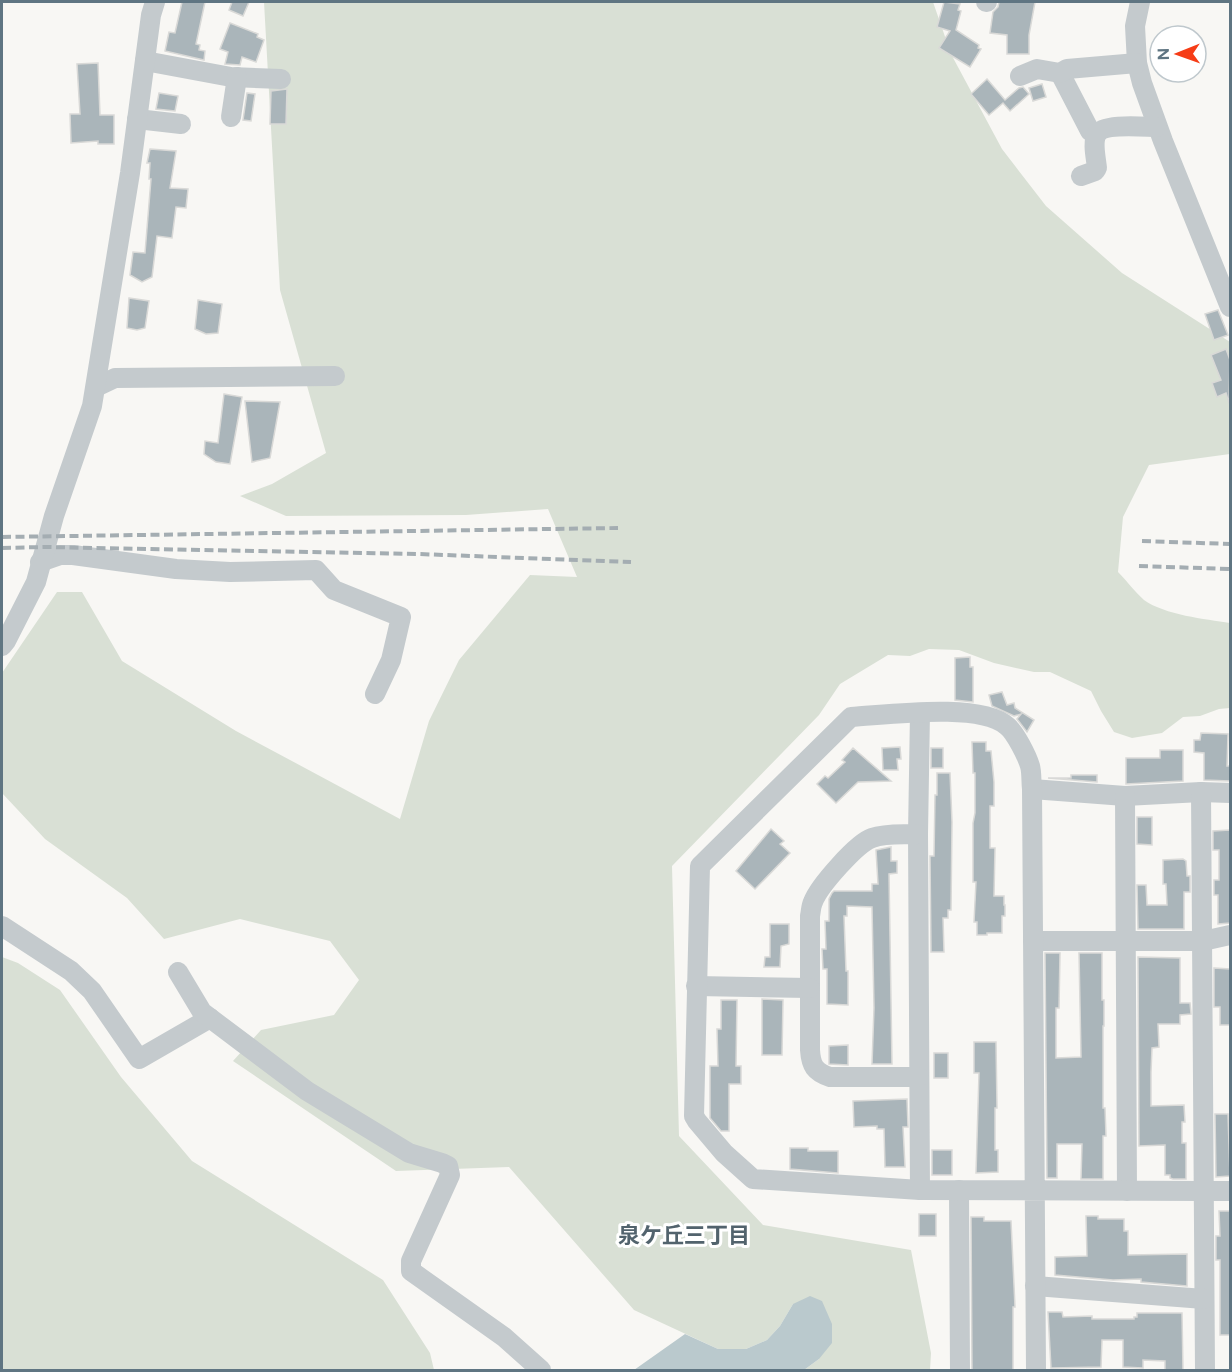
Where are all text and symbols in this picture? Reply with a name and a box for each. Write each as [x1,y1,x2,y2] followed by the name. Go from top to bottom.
[1148,24,1208,84] north arrow
[1154,48,1173,61] text: N
[618,1222,750,1249] district label: 泉ケ丘三丁目

